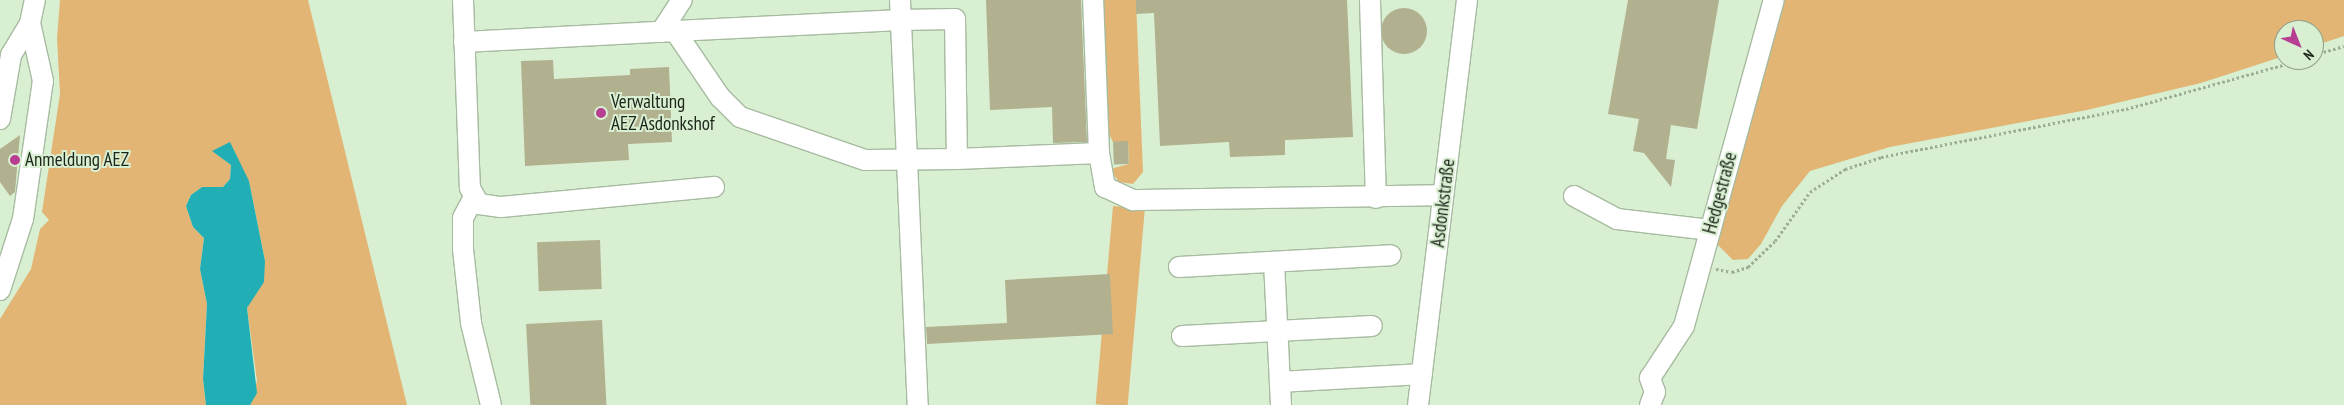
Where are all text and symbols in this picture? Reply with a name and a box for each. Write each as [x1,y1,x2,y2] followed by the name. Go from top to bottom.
[2274,20,2324,70] north arrow
[2300,46,2318,64] text: N
[611,91,716,135] place label: Verwaltung AEZ Asdonkshof
[595,107,607,119] marker: Verwaltung AEZ Asdonkshof
[25,149,129,171] place label: Anmeldung AEZ
[1698,150,1742,236] street label: Hedgestraße
[9,154,21,166] marker: Anmeldung AEZ
[1426,157,1460,249] street label: Asdonkstraße

